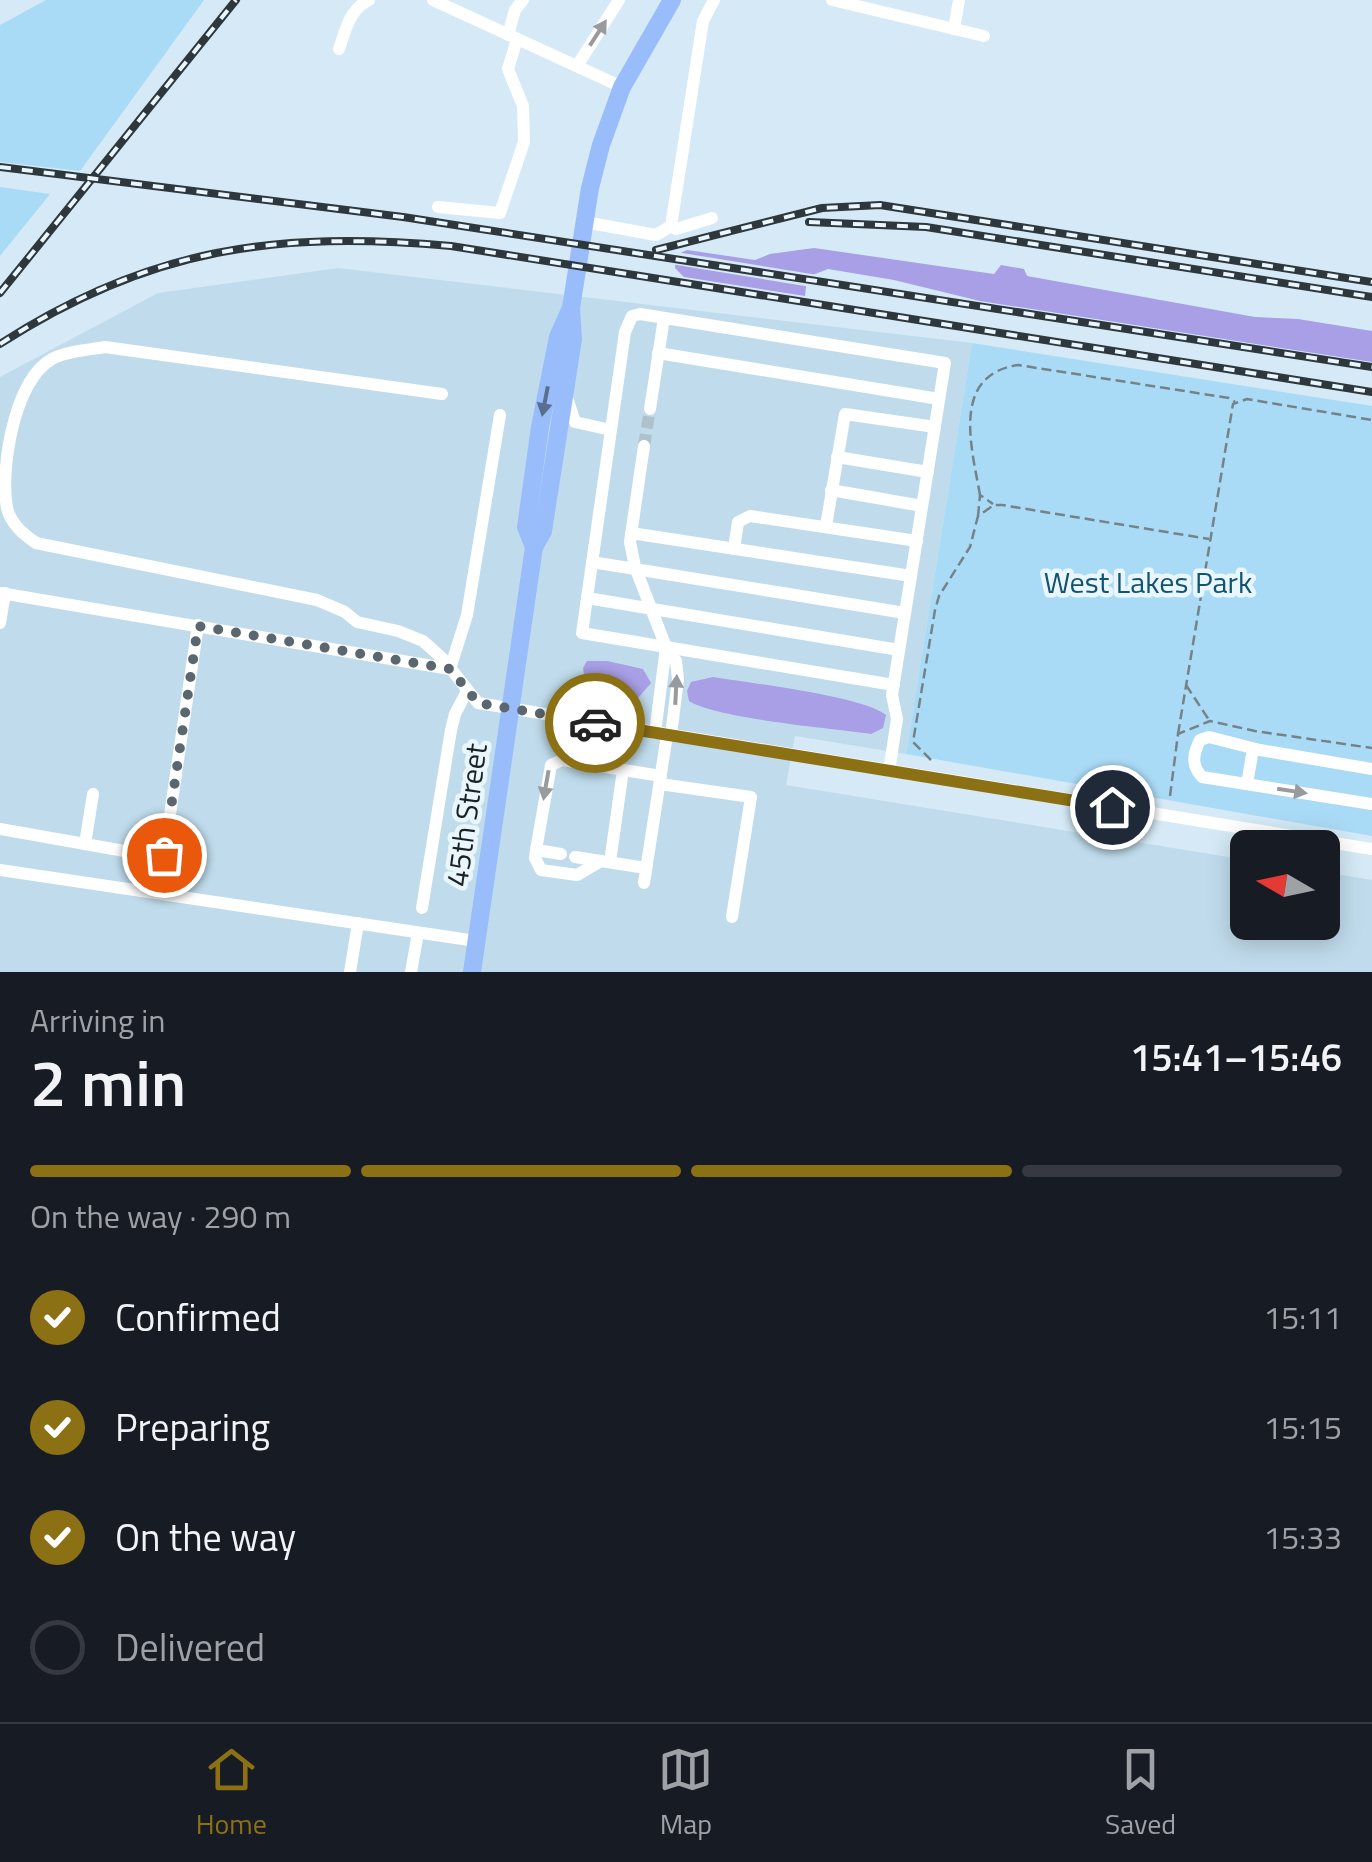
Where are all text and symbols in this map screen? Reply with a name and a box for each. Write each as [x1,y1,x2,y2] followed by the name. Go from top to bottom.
[588,19,606,47] one-way arrow
[537,386,553,417] one-way arrow
[1044,559,1252,605] park label: West Lakes Park
[545,673,645,773] courier
[668,673,684,705] one-way arrow
[568,696,623,751] icon: car
[433,740,499,889] street label: 45th Street
[1070,765,1155,850] pin
[538,770,553,801] one-way arrow
[1085,780,1140,835] icon: home
[1277,784,1308,799] one-way arrow
[122,813,207,898] pin
[137,828,192,883] icon: bag
[1230,830,1340,940] north arrow
[1230,830,1340,940] map controls
[30,996,166,1044] text: Arriving in
[1130,1028,1342,1086] text: 15:41–15:46
[30,1032,186,1131] text: 2 min
[30,1192,291,1240] text: On the way · 290 m
[115,1288,281,1346] text: Confirmed
[30,1290,85,1345] icon: check
[1263,1293,1342,1341] text: 15:11
[115,1398,270,1456] text: Preparing
[30,1400,85,1455] icon: check
[1263,1403,1342,1451] text: 15:15
[115,1508,296,1566] text: On the way
[30,1510,85,1565] icon: check
[1263,1513,1342,1561] text: 15:33
[115,1618,265,1676] text: Delivered
[196,1742,267,1845] tab: Home
[658,1742,713,1845] tab: Map
[1105,1742,1176,1845] tab: Saved

